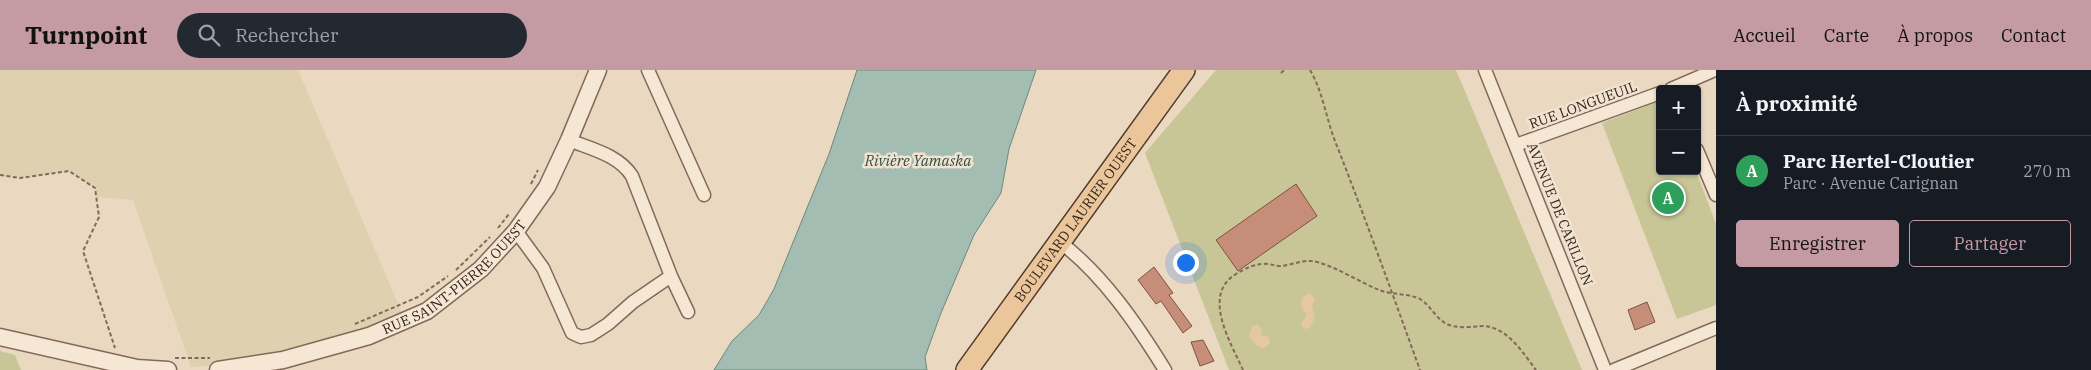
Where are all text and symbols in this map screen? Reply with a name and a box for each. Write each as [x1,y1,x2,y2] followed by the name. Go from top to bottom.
[177,13,527,58] search box
[25,19,147,51] text: Turnpoint
[195,21,223,49] icon: search
[235,23,338,47] text: Rechercher
[1733,24,1796,47] text: Accueil
[1824,24,1869,47] text: Carte
[1897,24,1973,47] text: À propos
[2001,24,2066,47] text: Contact
[1527,77,1639,133] street label: RUE LONGUEUIL
[1656,85,1701,175] map controls
[1656,85,1701,130] button: +
[1736,89,1858,117] text: À proximité
[1656,130,1701,175] button: −
[1010,135,1141,306] street label: BOULEVARD LAURIER OUEST
[1523,140,1597,288] street label: AVENUE DE CARILLON
[1783,149,1974,173] text: Parc Hertel-Cloutier
[864,151,972,170] water label: Rivière Yamaska
[1746,161,1758,181] text: A
[2023,161,2071,181] text: 270 m
[1783,173,1958,193] text: Parc · Avenue Carignan
[1652,179,1684,217] pin: A
[379,216,530,338] street label: RUE SAINT-PIERRE OUEST
[1736,220,1899,267] button: Enregistrer
[1909,220,2071,267] button: Partager
[1173,250,1199,276] your location

